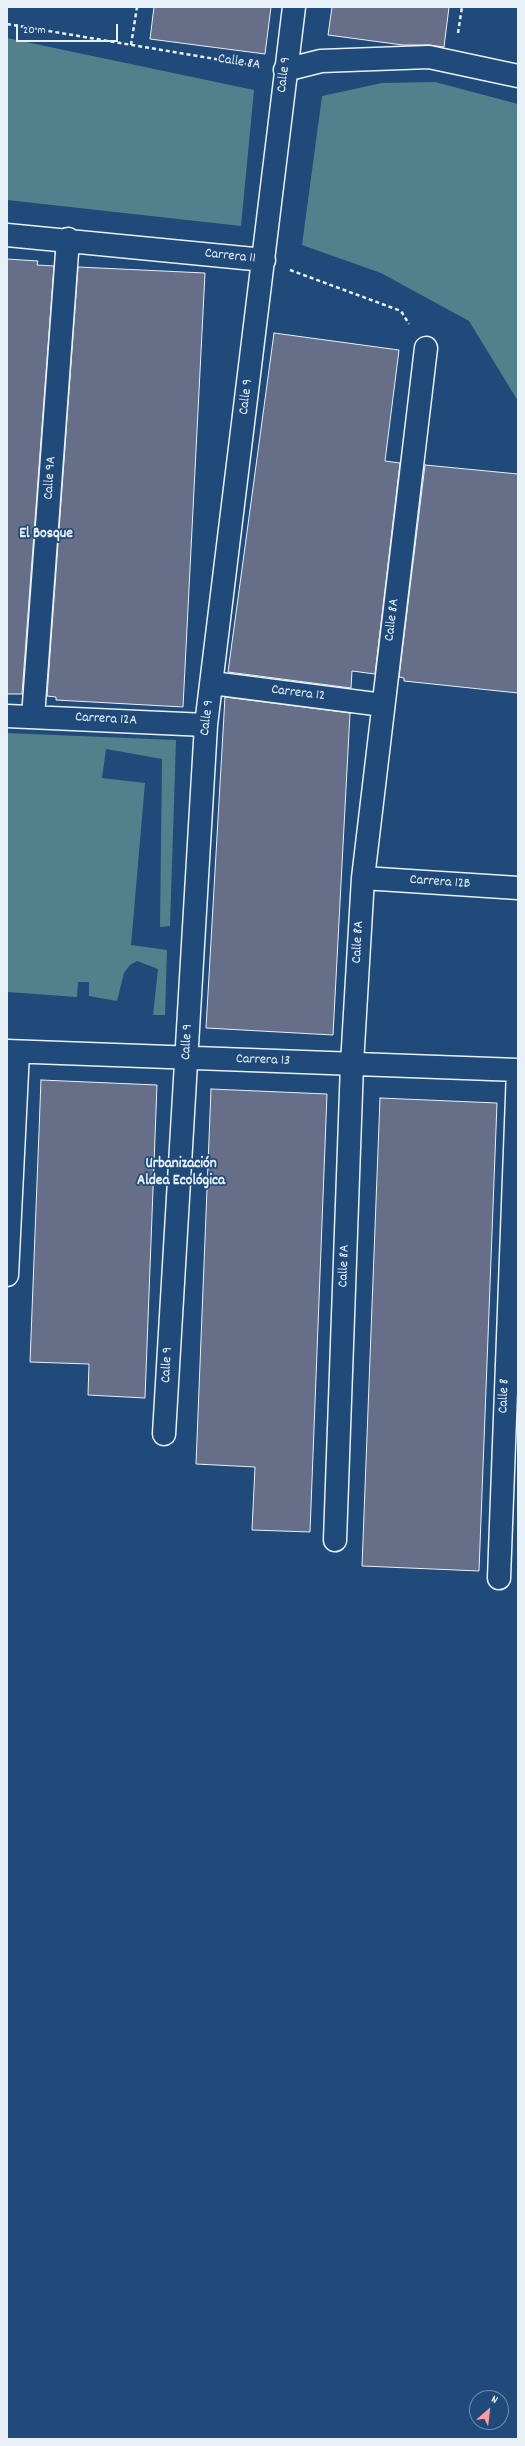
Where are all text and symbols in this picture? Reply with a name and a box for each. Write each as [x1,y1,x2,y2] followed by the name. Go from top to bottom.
[18,16,120,42] scale bar
[23,22,46,39] text: 20 m
[217,51,261,75] street label: Calle 8A
[274,56,296,94] street label: Calle 9
[204,246,256,268] street label: Carrera 11
[236,378,258,416] street label: Calle 9
[41,456,61,500] street label: Calle 9A
[19,526,73,544] district label: El Bosque
[382,598,404,642] street label: Calle 8A
[270,682,326,706] street label: Carrera 12
[197,699,219,737] street label: Calle 9
[75,710,137,730] street label: Carrera 12A
[409,872,471,894] street label: Carrera 12B
[349,920,369,964] street label: Calle 8A
[179,1024,197,1060] street label: Calle 9
[236,1052,290,1070] street label: Carrera 13
[137,1156,225,1191] district label: Urbanización Aldea Ecológica
[336,1244,354,1288] street label: Calle 8A
[159,1347,177,1383] street label: Calle 9
[496,1378,514,1414] street label: Calle 8
[469,2390,509,2430] north arrow
[488,2392,500,2409] text: N

